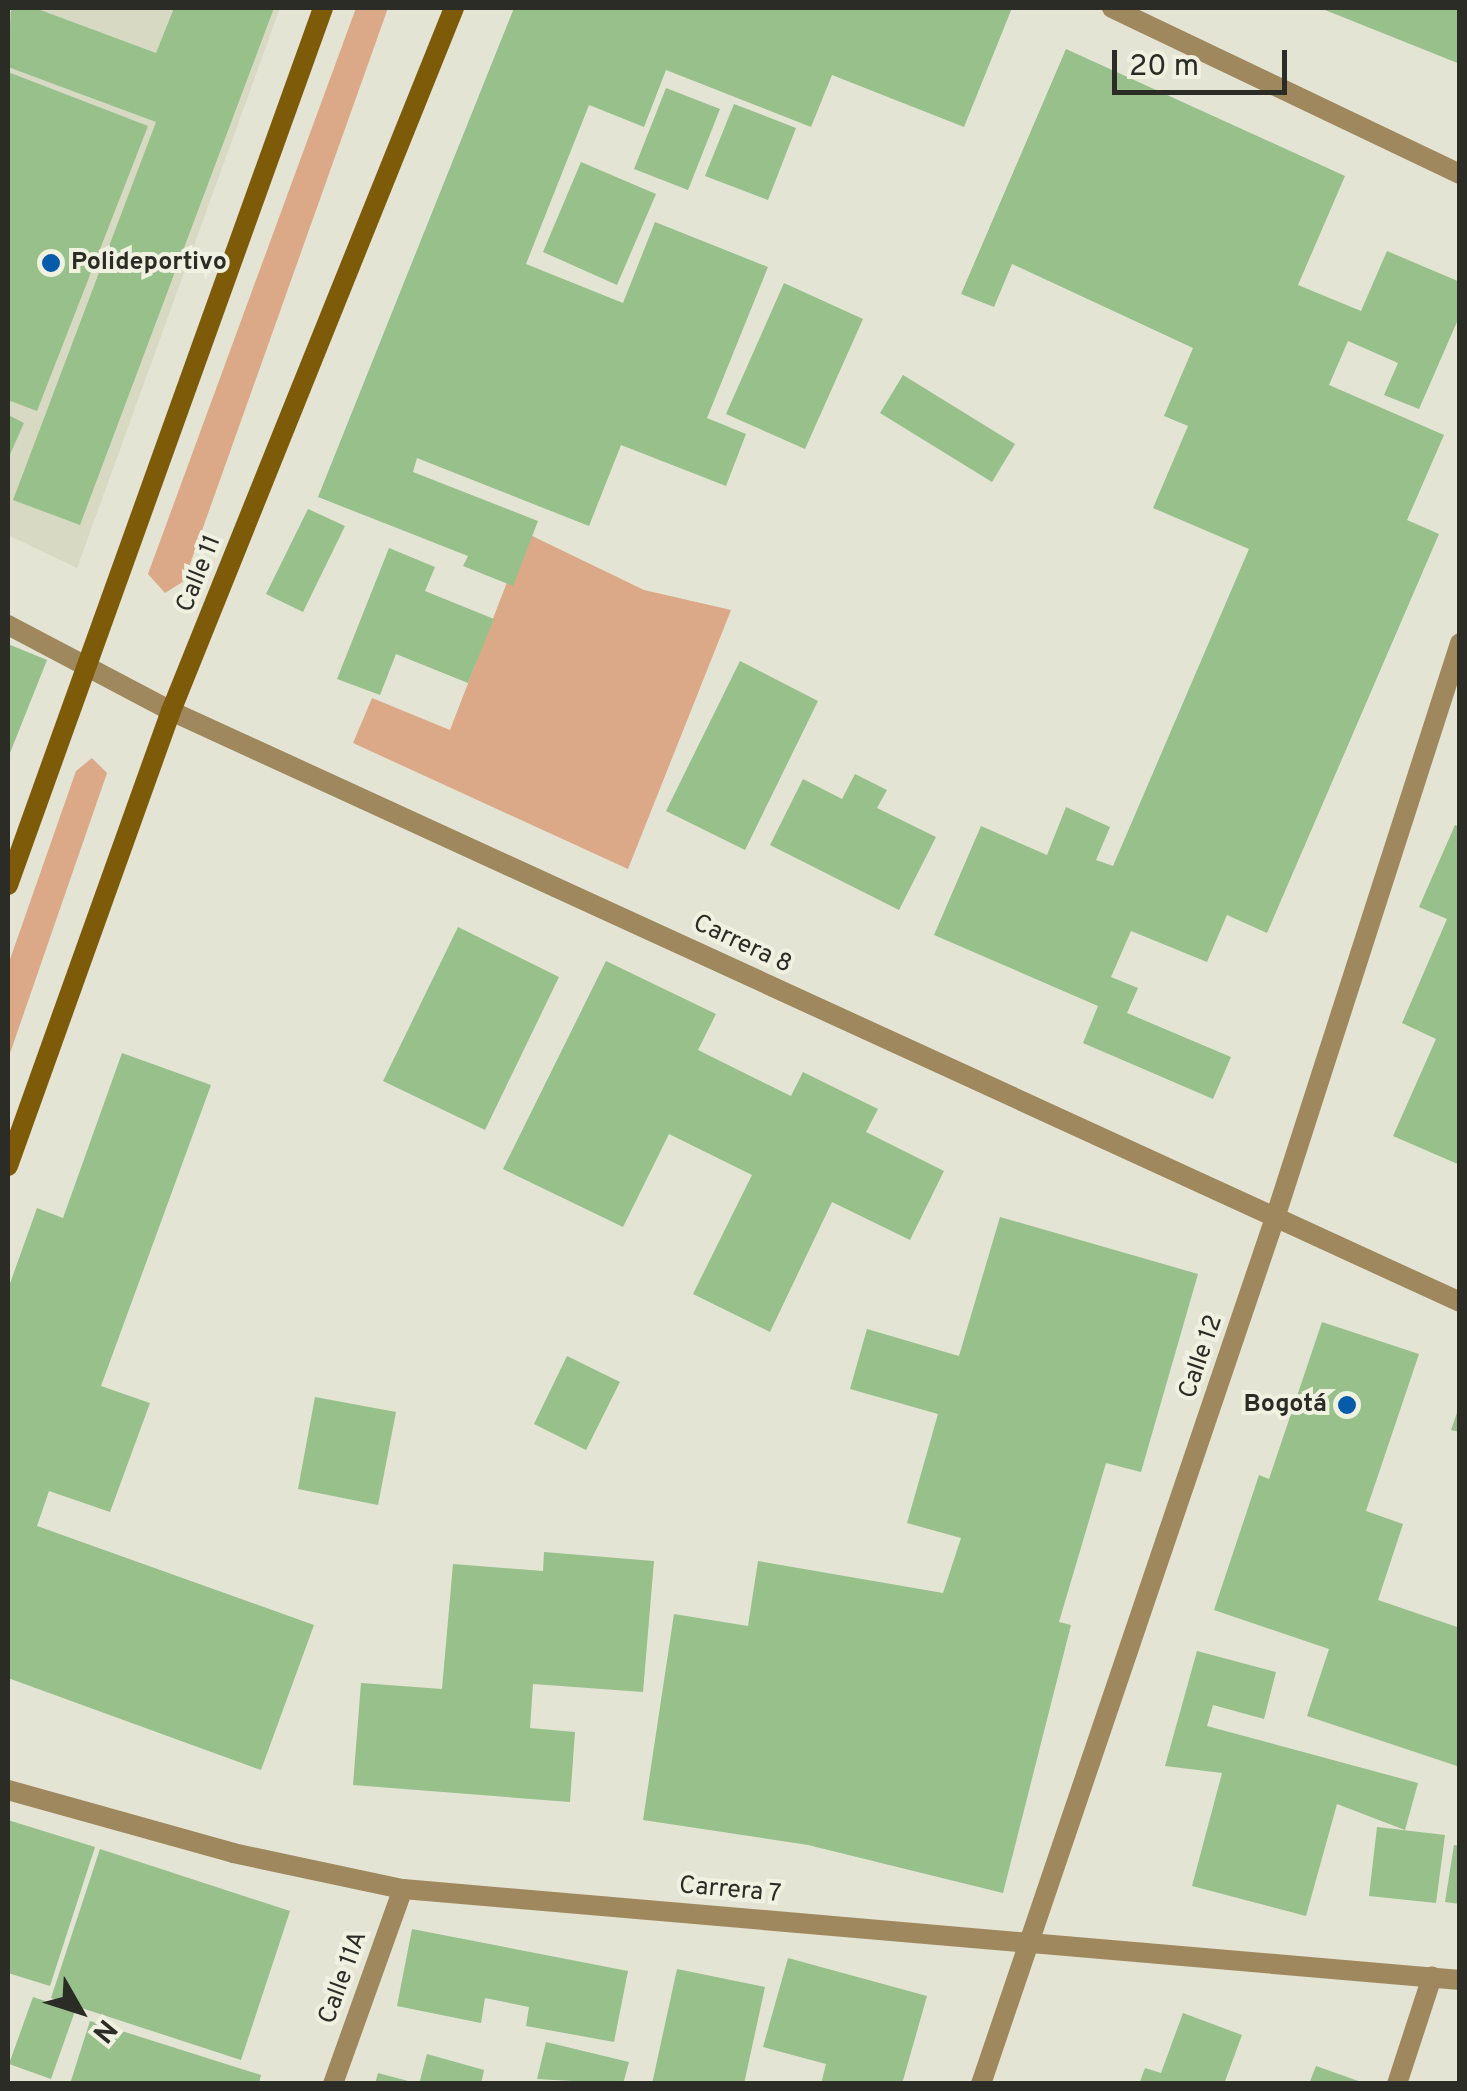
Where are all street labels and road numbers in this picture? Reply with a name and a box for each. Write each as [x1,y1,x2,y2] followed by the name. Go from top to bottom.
[171,531,229,617] street label: Calle 11
[688,909,796,981] street label: Carrera 8
[1174,1311,1230,1403] street label: Calle 12
[677,1872,783,1910] street label: Carrera 7
[313,1927,375,2029] street label: Calle 11A

